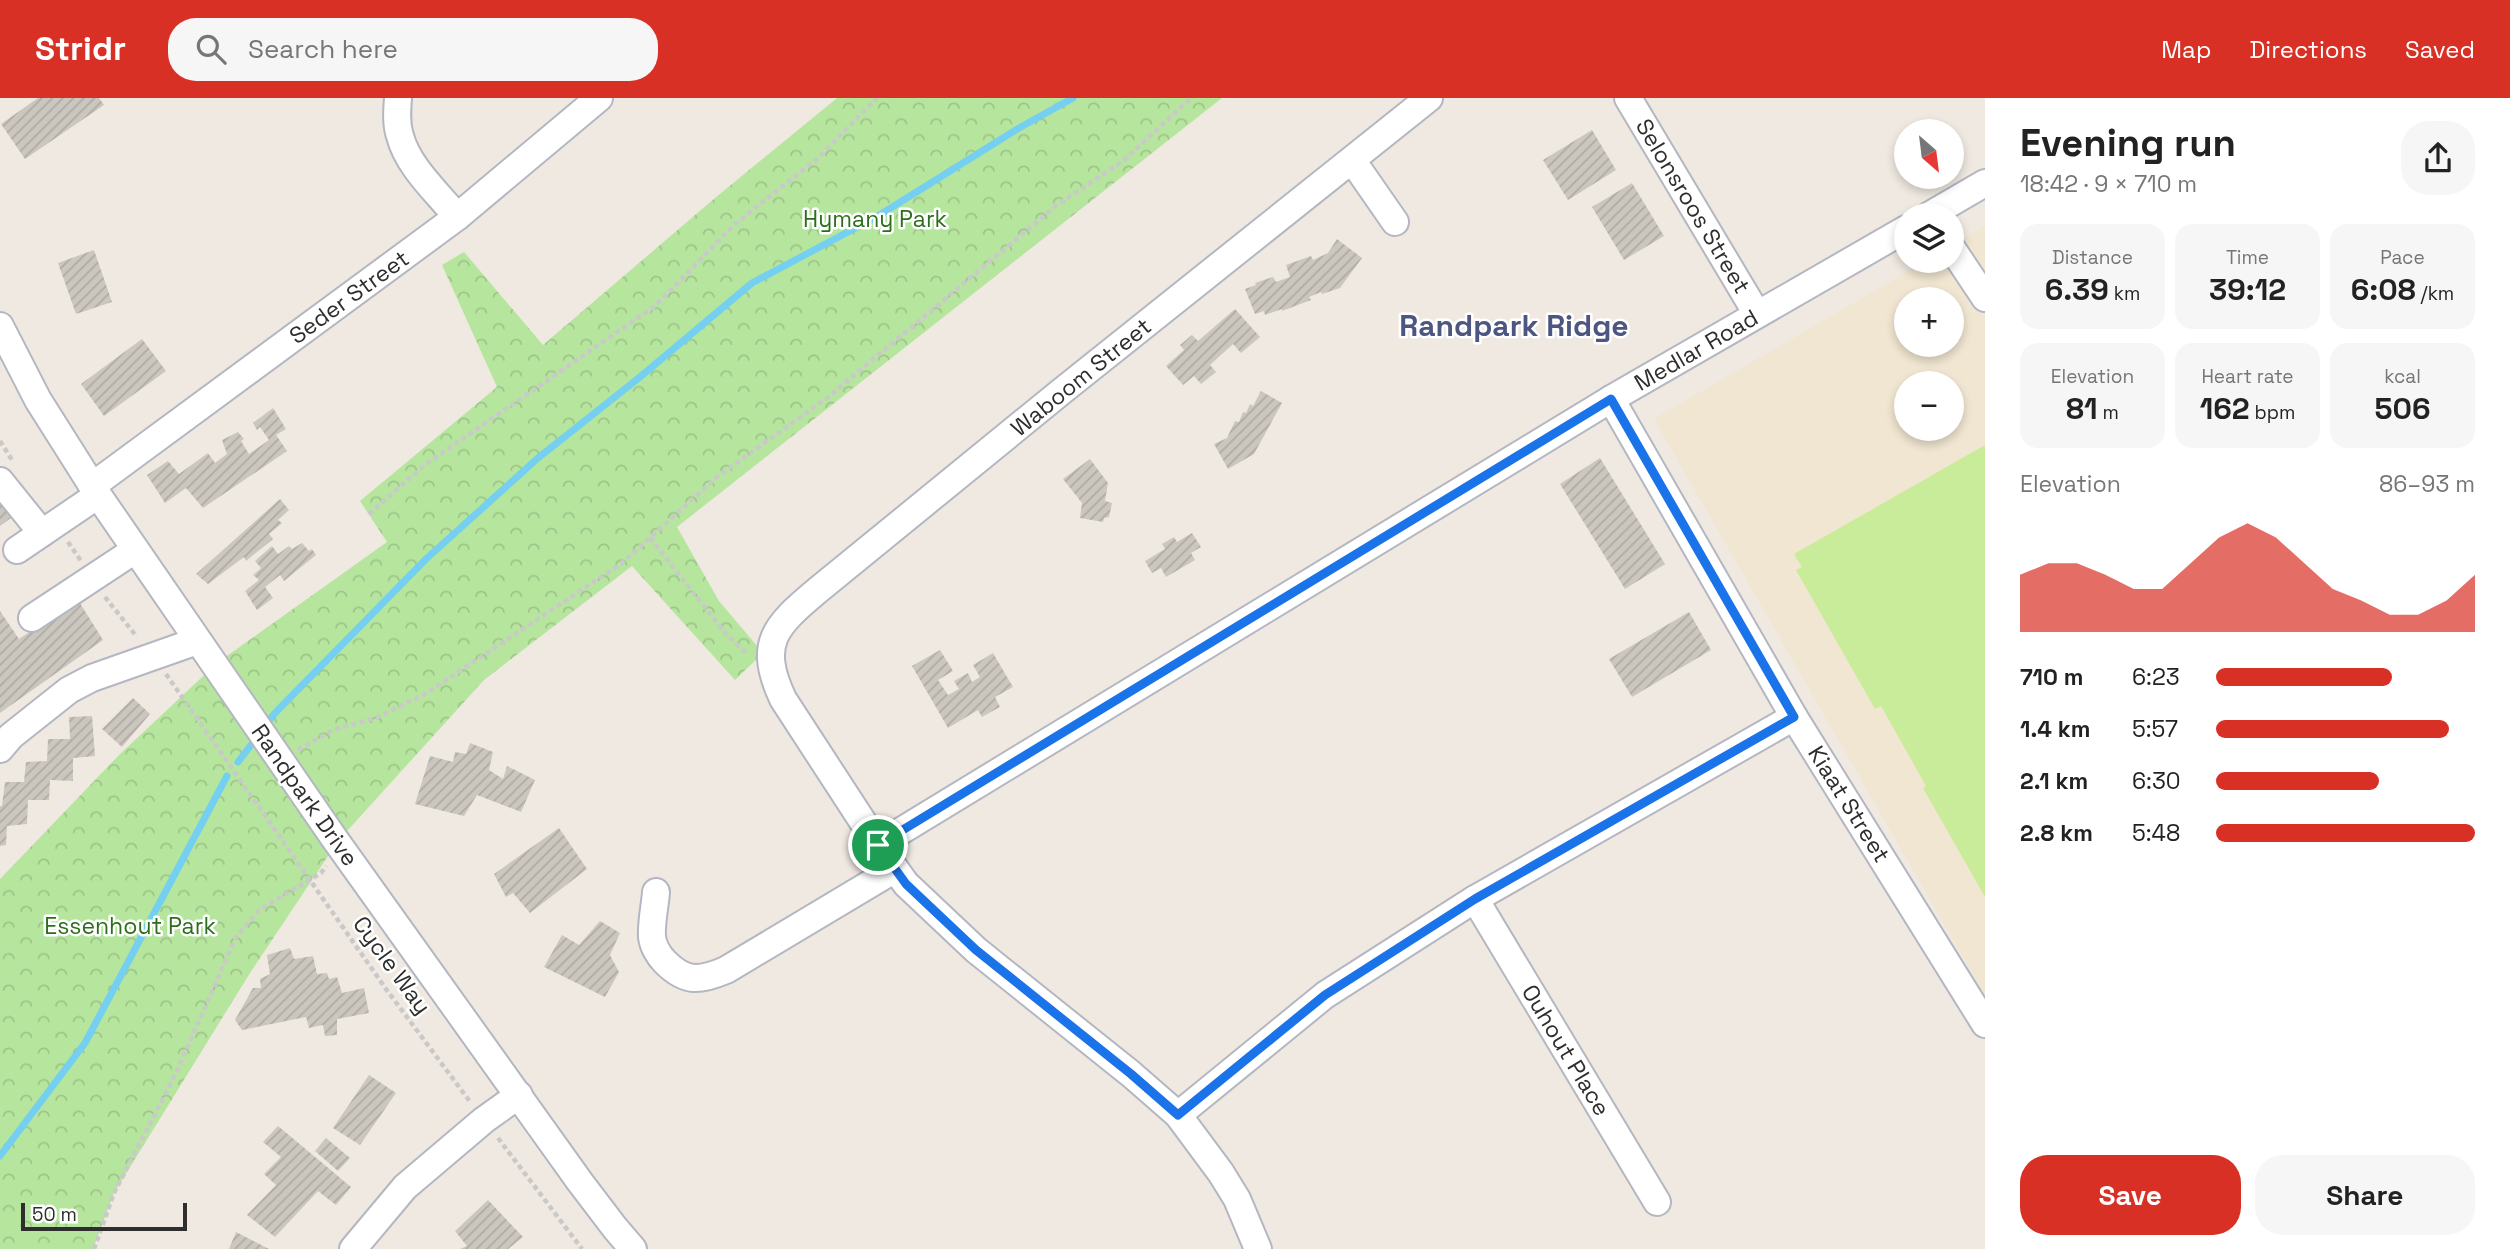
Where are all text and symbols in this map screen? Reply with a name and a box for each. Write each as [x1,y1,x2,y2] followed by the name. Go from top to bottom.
[168,18,658,81] search box
[35,28,126,70] text: Stridr
[192,30,230,68] icon: search
[248,32,398,66] text: Search here
[2161,34,2211,65] text: Map
[2249,34,2367,65] text: Directions
[2405,34,2475,65] text: Saved
[1629,113,1757,299] street label: Selonsroos Street
[1894,119,1964,189] north arrow
[1894,119,1964,441] map controls
[2020,119,2236,167] text: Evening run
[2401,121,2475,195] button: share
[2020,169,2197,199] text: 18:42 · 9 × 710 m
[1894,203,1964,273] button: layers
[803,204,947,234] park label: Hymany Park
[283,243,415,351] street label: Seder Street
[2052,245,2133,270] text: Distance
[2226,245,2269,270] text: Time
[2380,245,2425,270] text: Pace
[2045,270,2109,309] text: 6.39
[2209,270,2286,309] text: 39:12
[2351,270,2416,309] text: 6:08
[2109,281,2140,306] text: km
[2416,281,2454,306] text: /km
[1894,287,1964,357] button: +
[1629,302,1763,398] street label: Medlar Road
[1399,306,1629,345] district label: Randpark Ridge
[1005,311,1157,443] street label: Waboom Street
[2051,364,2134,389] text: Elevation
[2201,364,2294,389] text: Heart rate
[2384,364,2421,389] text: kcal
[1894,371,1964,441] button: −
[2066,389,2098,428] text: 81
[2200,389,2250,428] text: 162
[2375,389,2430,428] text: 506
[2098,400,2119,425] text: m
[2250,400,2295,425] text: bpm
[2020,469,2121,499] text: Elevation
[2379,469,2475,499] text: 86–93 m
[2020,662,2083,692] text: 710 m
[2132,662,2180,692] text: 6:23
[2020,714,2090,744] text: 1.4 km
[2132,714,2178,744] text: 5:57
[245,718,365,872] street label: Randpark Drive
[1801,740,1897,868] street label: Kiaat Street
[2020,766,2088,796] text: 2.1 km
[2132,766,2181,796] text: 6:30
[848,815,908,875] pin
[2020,818,2093,848] text: 2.8 km
[2132,818,2180,848] text: 5:48
[859,826,897,864] icon: arrive
[346,910,438,1020] street label: Cycle Way
[44,911,216,941] park label: Essenhout Park
[1515,979,1617,1121] street label: Ouhout Place
[2020,1155,2241,1235] button: Save
[2255,1155,2475,1235] button: Share
[21,1200,187,1232] scale bar
[32,1202,77,1227] text: 50 m

